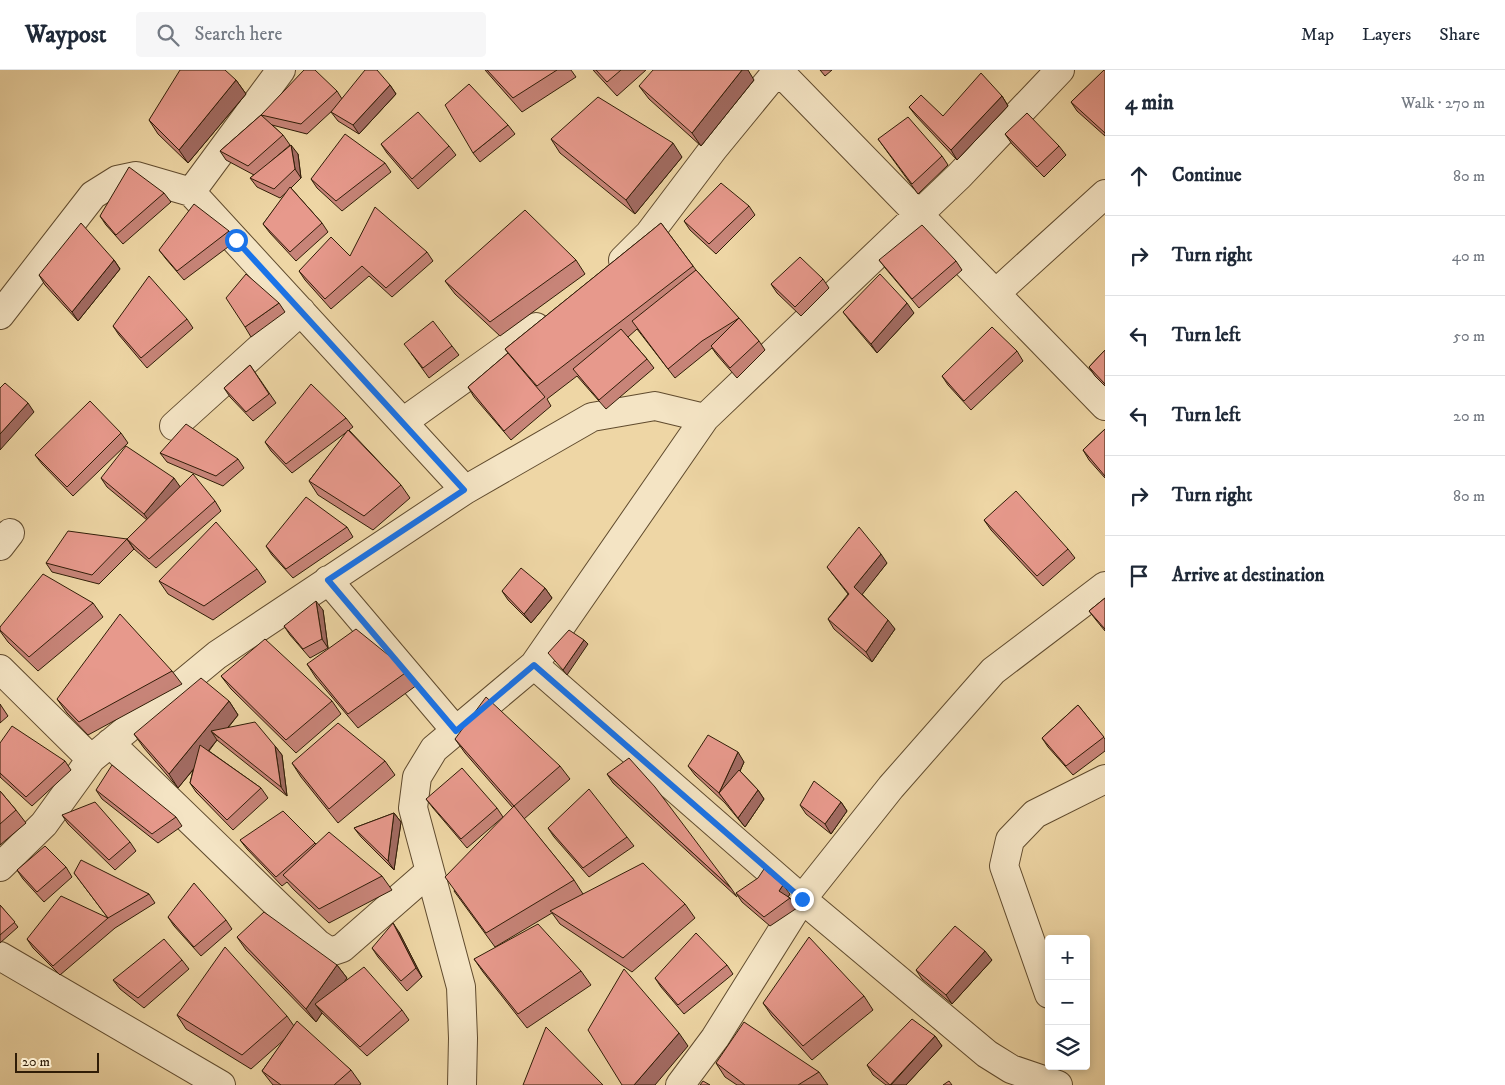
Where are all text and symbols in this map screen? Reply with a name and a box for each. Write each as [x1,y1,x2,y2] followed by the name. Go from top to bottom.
[136,12,486,57] search box
[25,20,106,50] text: Waypost
[154,21,182,49] icon: search
[194,23,282,46] text: Search here
[1301,24,1334,46] text: Map
[1362,24,1411,46] text: Layers
[1439,24,1480,46] text: Share
[1125,90,1174,116] text: 4 min
[1401,93,1485,113] text: Walk · 270 m
[1125,162,1153,190] icon: ahead
[1172,164,1242,187] text: Continue
[1453,166,1485,186] text: 80 m
[225,229,248,252] route start
[1125,242,1153,270] icon: right
[1172,244,1252,267] text: Turn right
[1452,246,1485,266] text: 40 m
[1125,322,1153,350] icon: left
[1172,324,1241,347] text: Turn left
[1453,326,1485,346] text: 50 m
[1125,402,1153,430] icon: left
[1172,404,1241,427] text: Turn left
[1453,406,1485,426] text: 20 m
[1125,482,1153,510] icon: right
[1172,484,1252,507] text: Turn right
[1453,486,1485,506] text: 80 m
[1125,562,1153,590] icon: arrive
[1172,564,1324,587] text: Arrive at destination
[791,888,814,911] route end
[1045,935,1090,1070] map controls
[1045,935,1090,980] button: +
[1045,980,1090,1025] button: −
[1045,1025,1090,1070] button: layers
[15,1050,99,1073] scale bar
[22,1053,50,1071] text: 20 m

